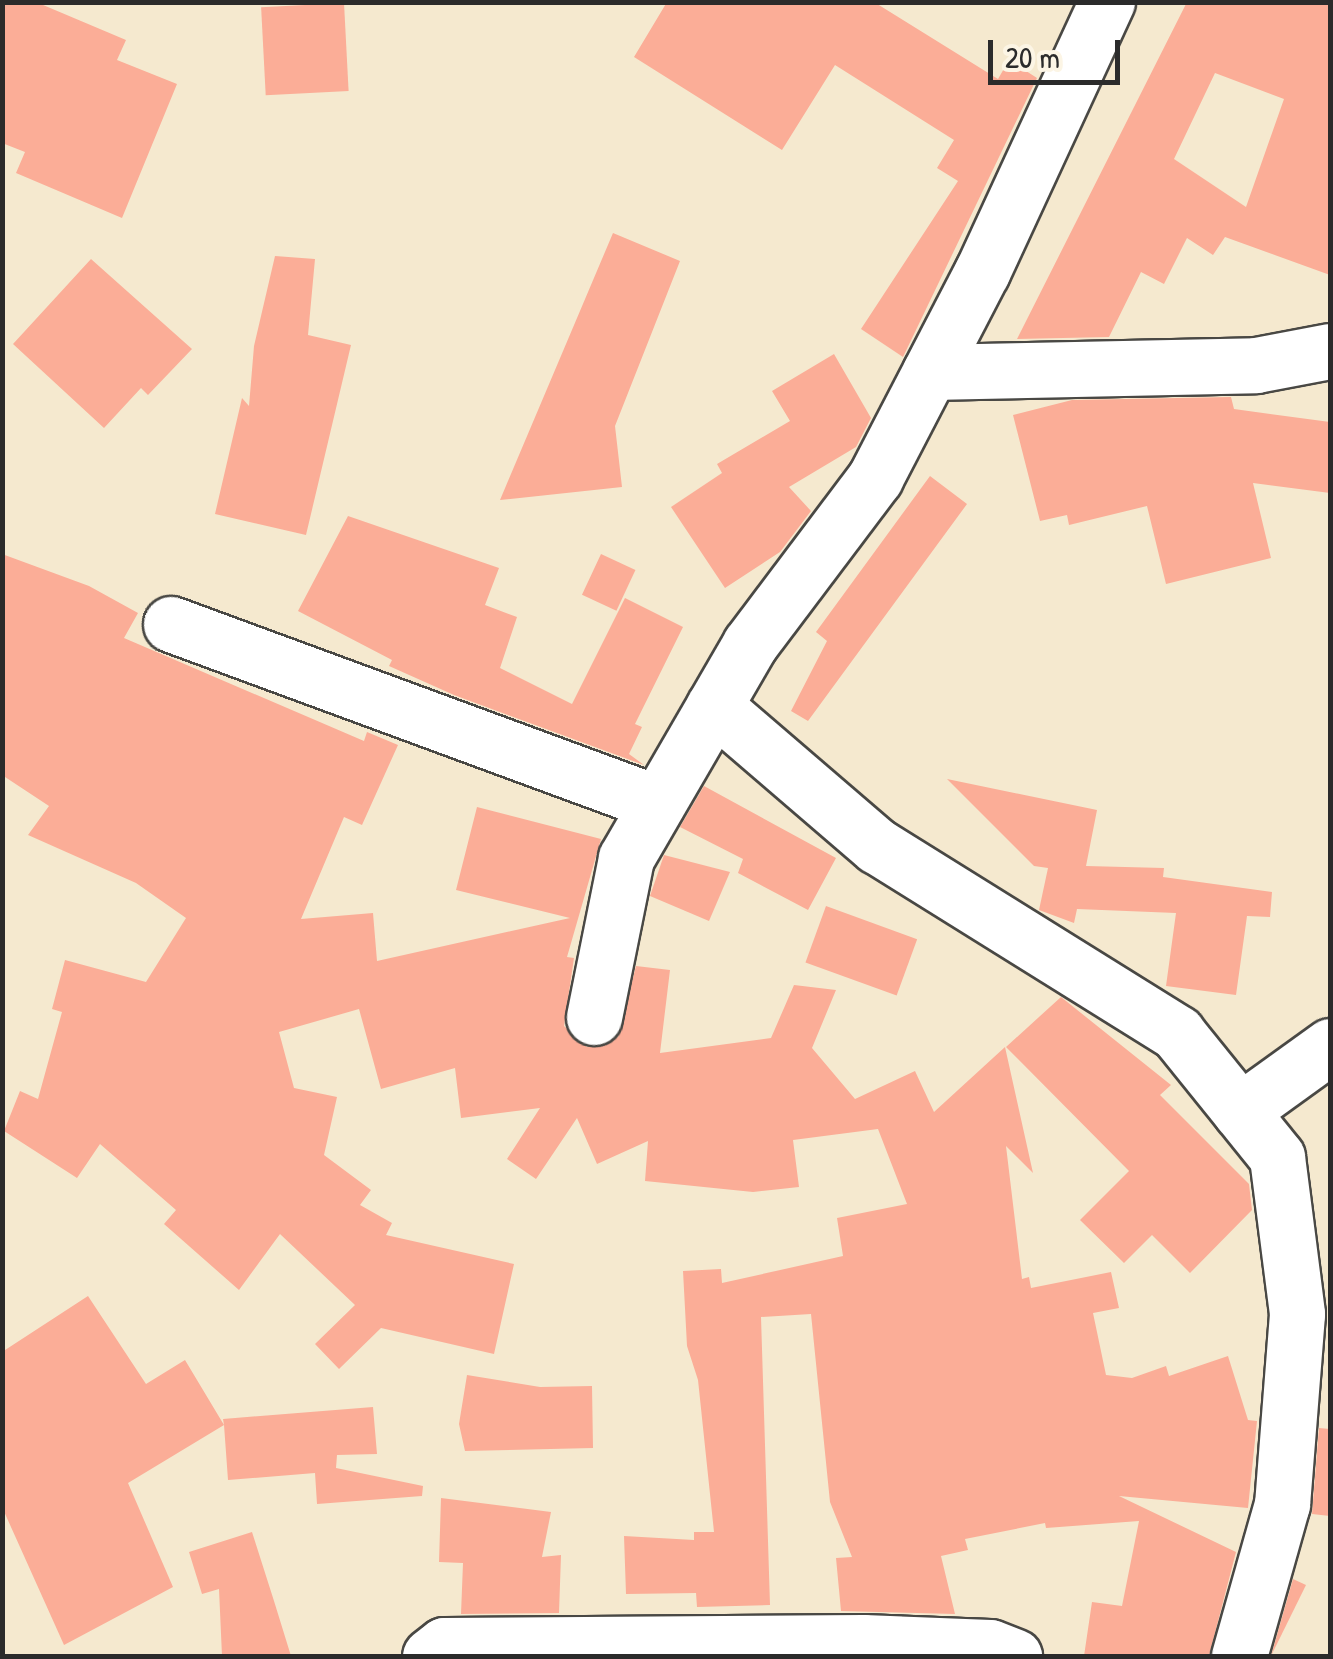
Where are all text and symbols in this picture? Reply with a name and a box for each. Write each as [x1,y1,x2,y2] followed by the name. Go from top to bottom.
[993,20,1126,82] scale bar
[1005,37,1060,77] text: 20 m

